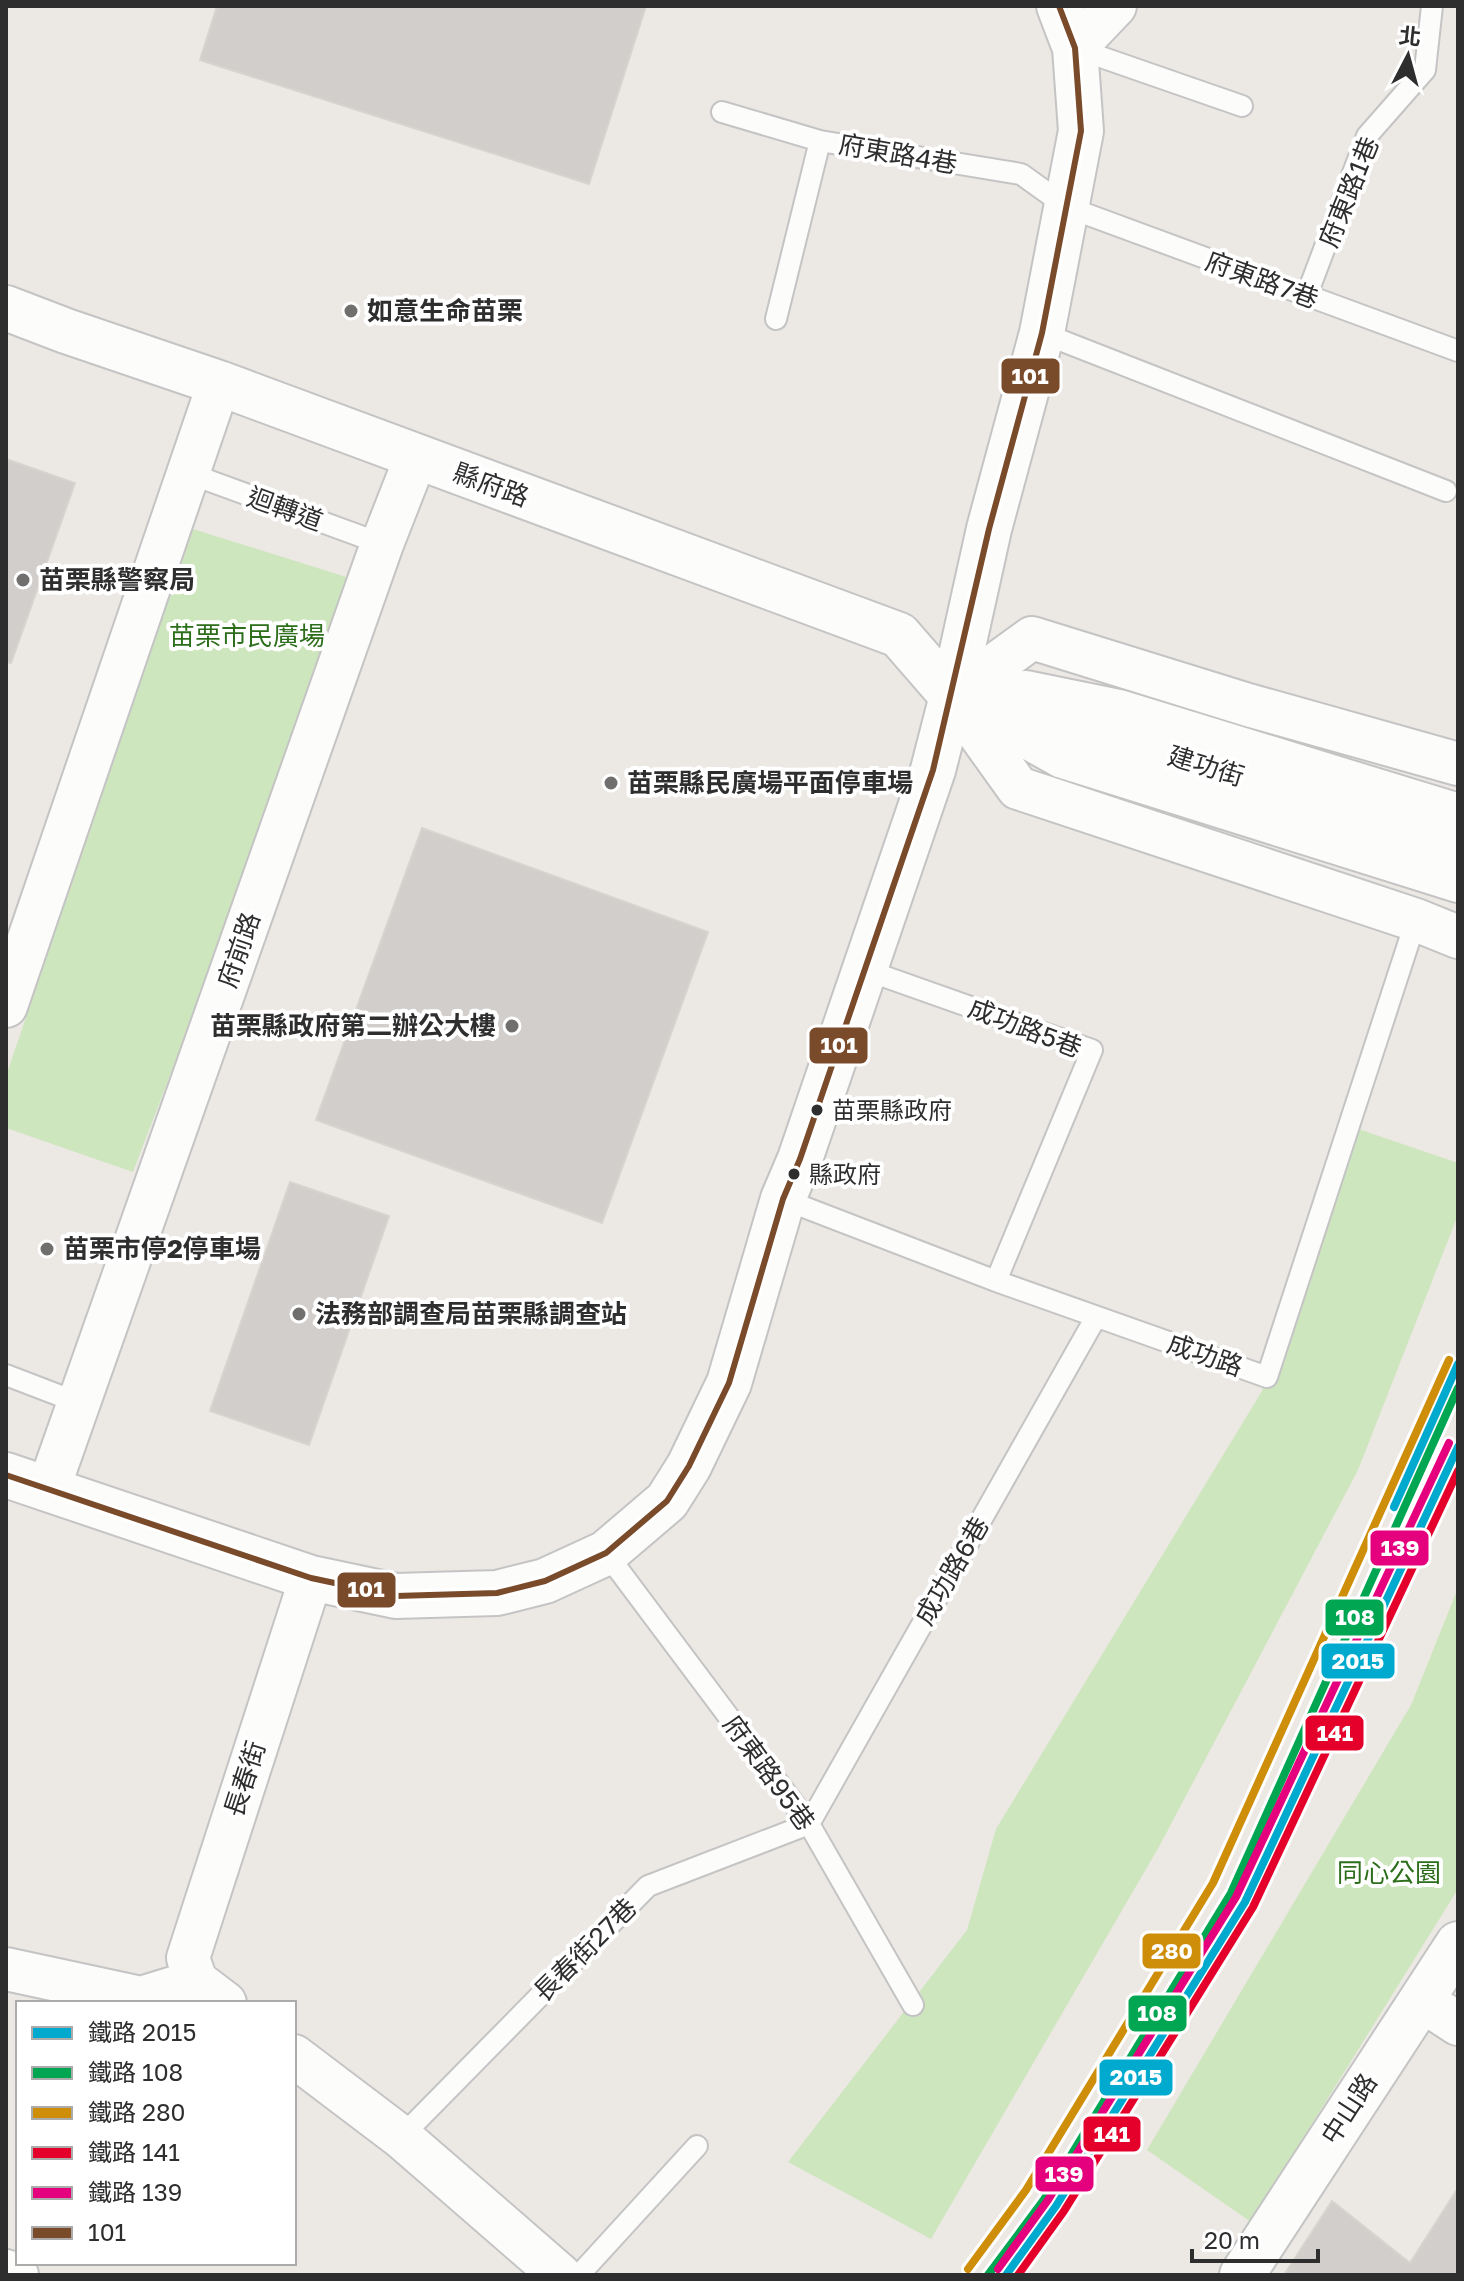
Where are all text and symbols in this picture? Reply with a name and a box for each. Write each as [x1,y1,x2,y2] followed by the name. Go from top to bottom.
[1368,16,1448,96] north arrow
[1398,21,1423,50] text: 北
[836,128,960,179] street label: 府東路4巷
[1312,132,1385,252] street label: 府東路1巷
[1202,245,1323,314] street label: 府東路7巷
[367,295,523,326] place label: 如意生命苗栗
[342,302,360,320] marker: 如意生命苗栗
[1000,357,1061,395] line badge: 101
[1012,362,1048,389] text: 101
[449,457,533,512] street label: 縣府路
[243,481,327,536] street label: 迴轉道
[39,564,195,595] place label: 苗栗縣警察局
[14,571,32,589] marker: 苗栗縣警察局
[169,620,325,651] park label: 苗栗市民廣場
[1164,739,1248,792] street label: 建功街
[627,767,913,798] place label: 苗栗縣民廣場平面停車場
[602,774,620,792] marker: 苗栗縣民廣場平面停車場
[211,908,266,992] street label: 府前路
[964,992,1086,1063] street label: 成功路5巷
[210,1010,496,1041] place label: 苗栗縣政府第二辦公大樓
[503,1017,521,1035] marker: 苗栗縣政府第二辦公大樓
[808,1026,869,1065] line badge: 101
[821,1031,857,1058] text: 101
[832,1095,952,1124] place label: 苗栗縣政府
[809,1102,825,1118] marker: 苗栗縣政府
[809,1159,881,1188] place label: 縣政府
[786,1166,802,1182] marker: 縣政府
[63,1233,261,1264] place label: 苗栗市停2停車場
[38,1240,56,1258] marker: 苗栗市停2停車場
[315,1298,627,1329] place label: 法務部調查局苗栗縣調查站
[290,1305,308,1323] marker: 法務部調查局苗栗縣調查站
[1163,1327,1247,1382] street label: 成功路
[908,1511,995,1630] street label: 成功路6巷
[1369,1529,1430,1567] line badge: 139
[1381,1534,1419,1561] text: 139
[336,1571,397,1609] line badge: 101
[348,1575,384,1602] text: 101
[1324,1598,1385,1637] line badge: 108
[1335,1603,1375,1630] text: 108
[1320,1642,1396,1680] line badge: 2015
[1332,1647,1384,1674] text: 2015
[717,1709,822,1836] street label: 府東路95巷
[1304,1714,1365,1752] line badge: 141
[1317,1719,1353,1746] text: 141
[218,1737,271,1821] street label: 長春街
[1337,1857,1441,1888] park label: 同心公園
[527,1892,643,2008] street label: 長春街27巷
[1141,1932,1202,1970] line badge: 280
[1151,1937,1193,1964] text: 280
[1127,1994,1188,2033] line badge: 108
[1137,1999,1177,2026] text: 108
[16,2001,296,2265] legend
[88,2017,196,2046] text: 鐵路 2015
[88,2057,183,2086] text: 鐵路 108
[1098,2058,1174,2097] line badge: 2015
[1110,2063,1162,2090] text: 2015
[1314,2068,1383,2150] street label: 中山路
[88,2097,185,2126] text: 鐵路 280
[1082,2115,1142,2153] line badge: 141
[1094,2120,1130,2147] text: 141
[88,2137,180,2166] text: 鐵路 141
[1034,2155,1095,2193] line badge: 139
[1045,2160,1083,2187] text: 139
[88,2177,182,2206] text: 鐵路 139
[1192,2213,1318,2263] scale bar
[88,2217,126,2246] text: 101
[1204,2225,1260,2254] text: 20 m

